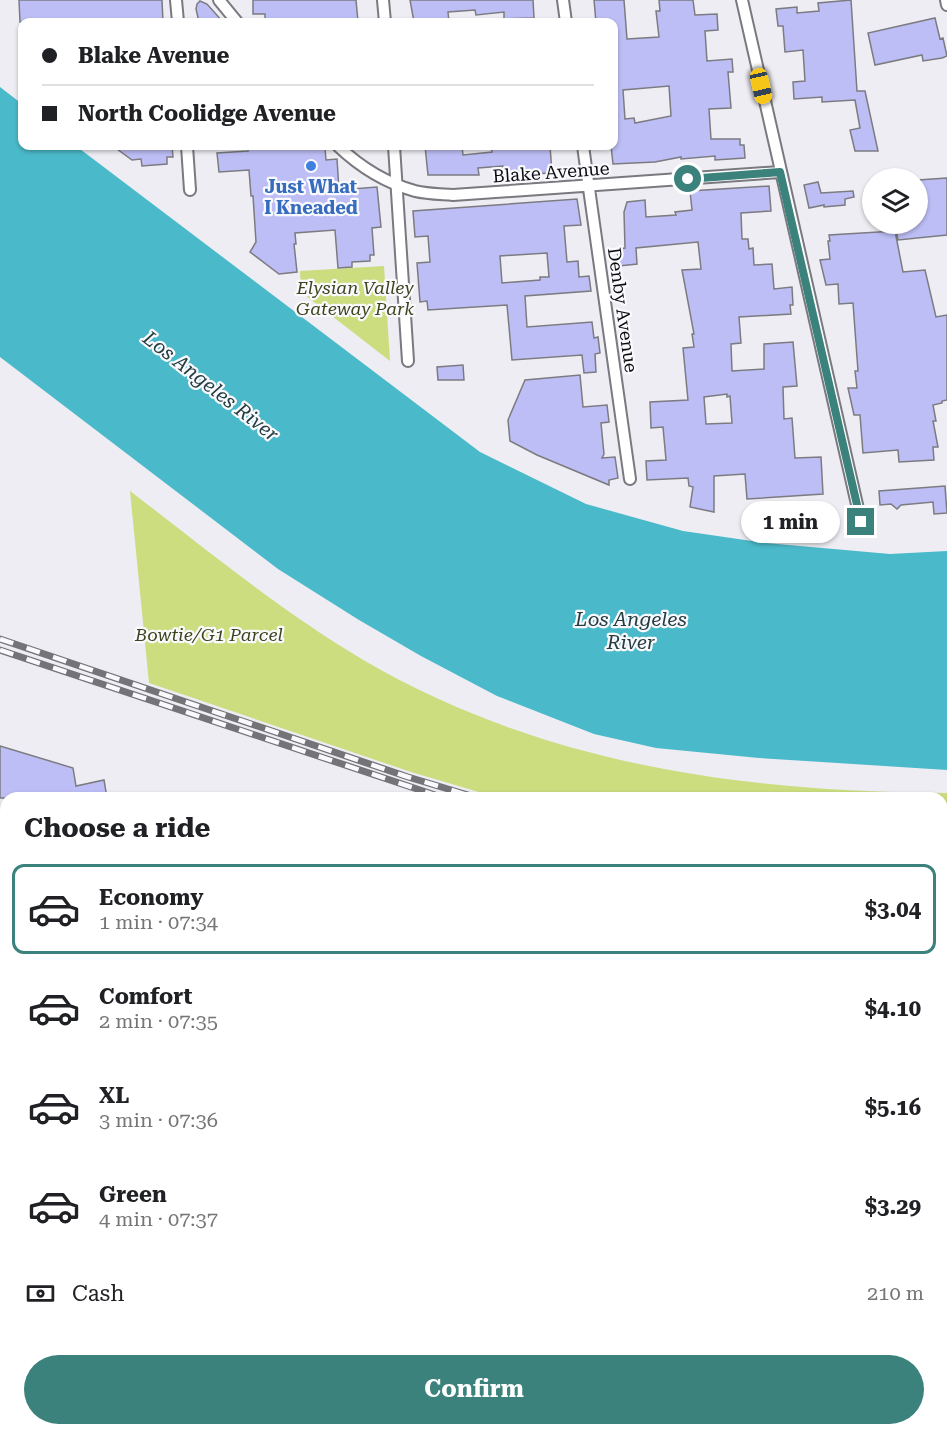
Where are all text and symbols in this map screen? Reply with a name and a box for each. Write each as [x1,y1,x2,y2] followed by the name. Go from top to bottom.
[78,43,229,68] text: Blake Avenue
[748,66,774,106] car
[78,101,336,126] text: North Coolidge Avenue
[492,157,610,187] street label: Blake Avenue
[304,159,318,173] marker: Just What I Kneaded
[674,165,701,192] route start
[862,168,928,234] map controls
[862,168,928,234] button: layers
[264,176,358,218] place label: Just What I Kneaded
[604,246,642,374] street label: Denby Avenue
[295,277,414,319] park label: Elysian Valley Gateway Park
[138,325,284,447] water label: Los Angeles River
[741,501,840,543] callout: 1 min
[847,508,874,535] route end
[763,510,818,534] text: 1 min
[574,607,687,654] water label: Los Angeles River
[134,624,283,645] park label: Bowtie/G1 Parcel
[24,812,210,844] text: Choose a ride
[27,882,81,936] icon: car
[99,885,203,910] text: Economy
[865,897,921,922] text: $3.04
[99,910,218,934] text: 1 min · 07:34
[27,981,81,1035] icon: car
[99,984,192,1009] text: Comfort
[865,996,921,1021] text: $4.10
[99,1009,218,1033] text: 2 min · 07:35
[27,1080,81,1134] icon: car
[99,1083,129,1108] text: XL
[865,1095,921,1120] text: $5.16
[99,1108,218,1132] text: 3 min · 07:36
[27,1179,81,1233] icon: car
[99,1182,167,1207] text: Green
[865,1194,921,1219] text: $3.29
[99,1207,218,1231] text: 4 min · 07:37
[24,1277,57,1310] icon: cash
[72,1281,124,1306] text: Cash
[867,1281,924,1305] text: 210 m
[24,1355,924,1424] button: Confirm

